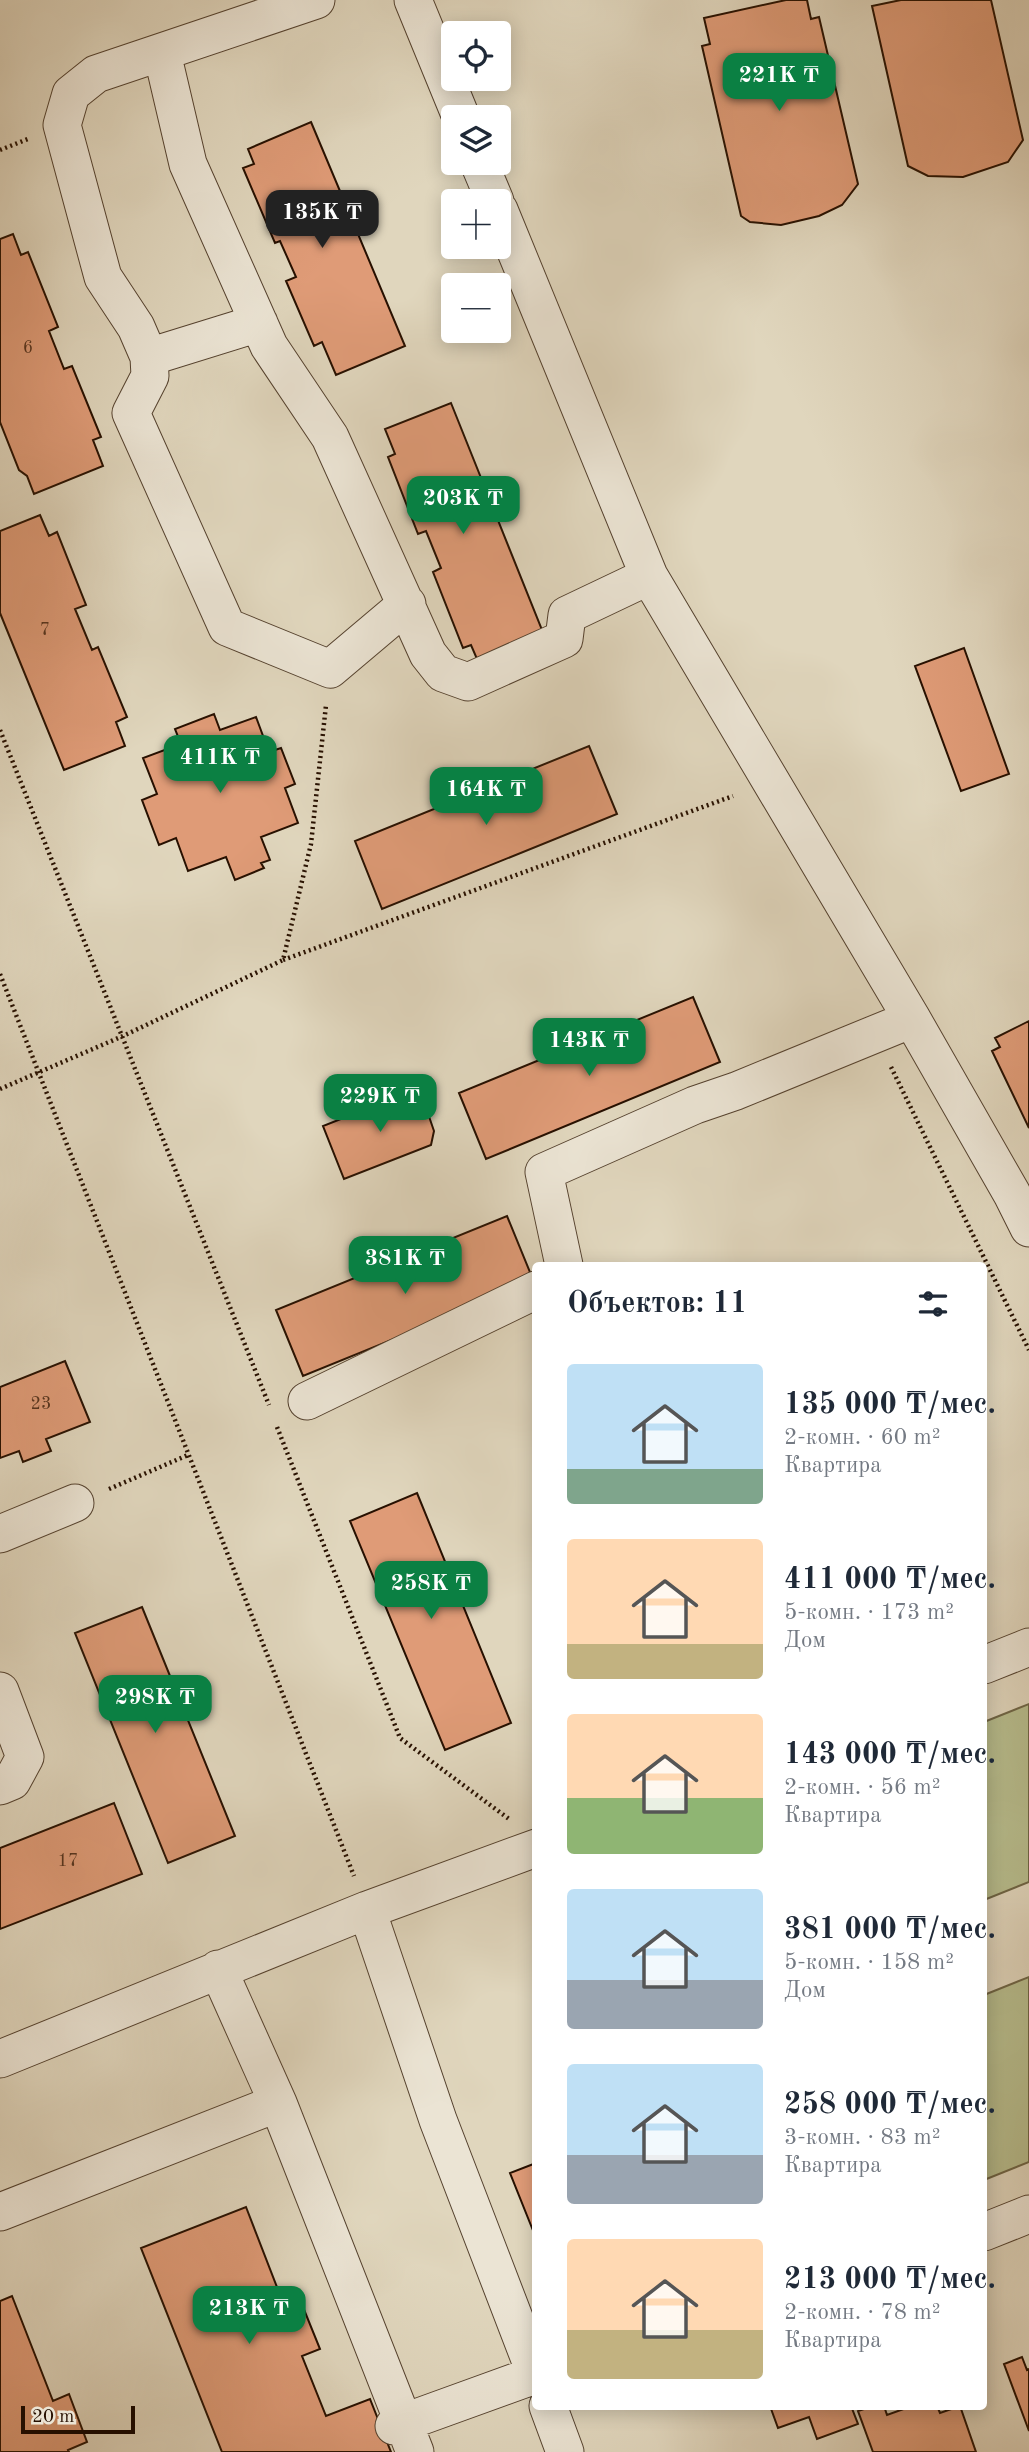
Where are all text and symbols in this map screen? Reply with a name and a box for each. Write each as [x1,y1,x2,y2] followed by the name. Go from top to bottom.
[441,21,511,343] map controls
[441,21,511,91] button: locate
[722,54,836,113] pin: 221K ₸
[739,64,819,87] text: 221K ₸
[441,105,511,175] button: layers
[441,189,511,259] button: +
[265,190,379,250] pin: 135K ₸
[282,201,362,224] text: 135K ₸
[441,273,511,343] button: −
[23,339,33,357] house number: 6
[406,476,520,536] pin: 203K ₸
[423,487,503,510] text: 203K ₸
[40,621,50,639] house number: 7
[163,736,277,795] pin: 411K ₸
[180,746,260,769] text: 411K ₸
[429,768,543,827] pin: 164K ₸
[446,778,526,801] text: 164K ₸
[532,1018,646,1078] pin: 143K ₸
[549,1029,629,1052] text: 143K ₸
[323,1074,437,1134] pin: 229K ₸
[340,1085,420,1108] text: 229K ₸
[348,1236,462,1296] pin: 381K ₸
[365,1247,445,1270] text: 381K ₸
[914,1285,952,1323] icon: filters
[567,1289,747,1319] text: Объектов: 11
[784,1390,996,1420] text: 135 000 ₸/мес.
[623,1392,707,1476] icon: home
[31,1395,51,1413] house number: 23
[784,1426,941,1449] text: 2-комн. · 60 m²
[784,1454,882,1477] text: Квартира
[374,1562,488,1621] pin: 258K ₸
[784,1565,996,1595] text: 411 000 ₸/мес.
[623,1567,707,1651] icon: home
[391,1572,471,1595] text: 258K ₸
[784,1601,954,1624] text: 5-комн. · 173 m²
[784,1629,826,1652] text: Дом
[98,1676,212,1735] pin: 298K ₸
[115,1686,195,1709] text: 298K ₸
[784,1740,996,1770] text: 143 000 ₸/мес.
[623,1742,707,1826] icon: home
[784,1776,941,1799] text: 2-комн. · 56 m²
[784,1804,882,1827] text: Квартира
[58,1852,78,1870] house number: 17
[784,1915,996,1945] text: 381 000 ₸/мес.
[623,1917,707,2001] icon: home
[784,1951,954,1974] text: 5-комн. · 158 m²
[784,1979,826,2002] text: Дом
[784,2090,996,2120] text: 258 000 ₸/мес.
[623,2092,707,2176] icon: home
[784,2126,941,2149] text: 3-комн. · 83 m²
[784,2154,882,2177] text: Квартира
[784,2265,996,2295] text: 213 000 ₸/мес.
[623,2267,707,2351] icon: home
[192,2286,306,2346] pin: 213K ₸
[209,2297,289,2320] text: 213K ₸
[784,2301,941,2324] text: 2-комн. · 78 m²
[784,2329,882,2352] text: Квартира
[21,2403,135,2435] scale bar
[32,2408,74,2427] text: 20 m

